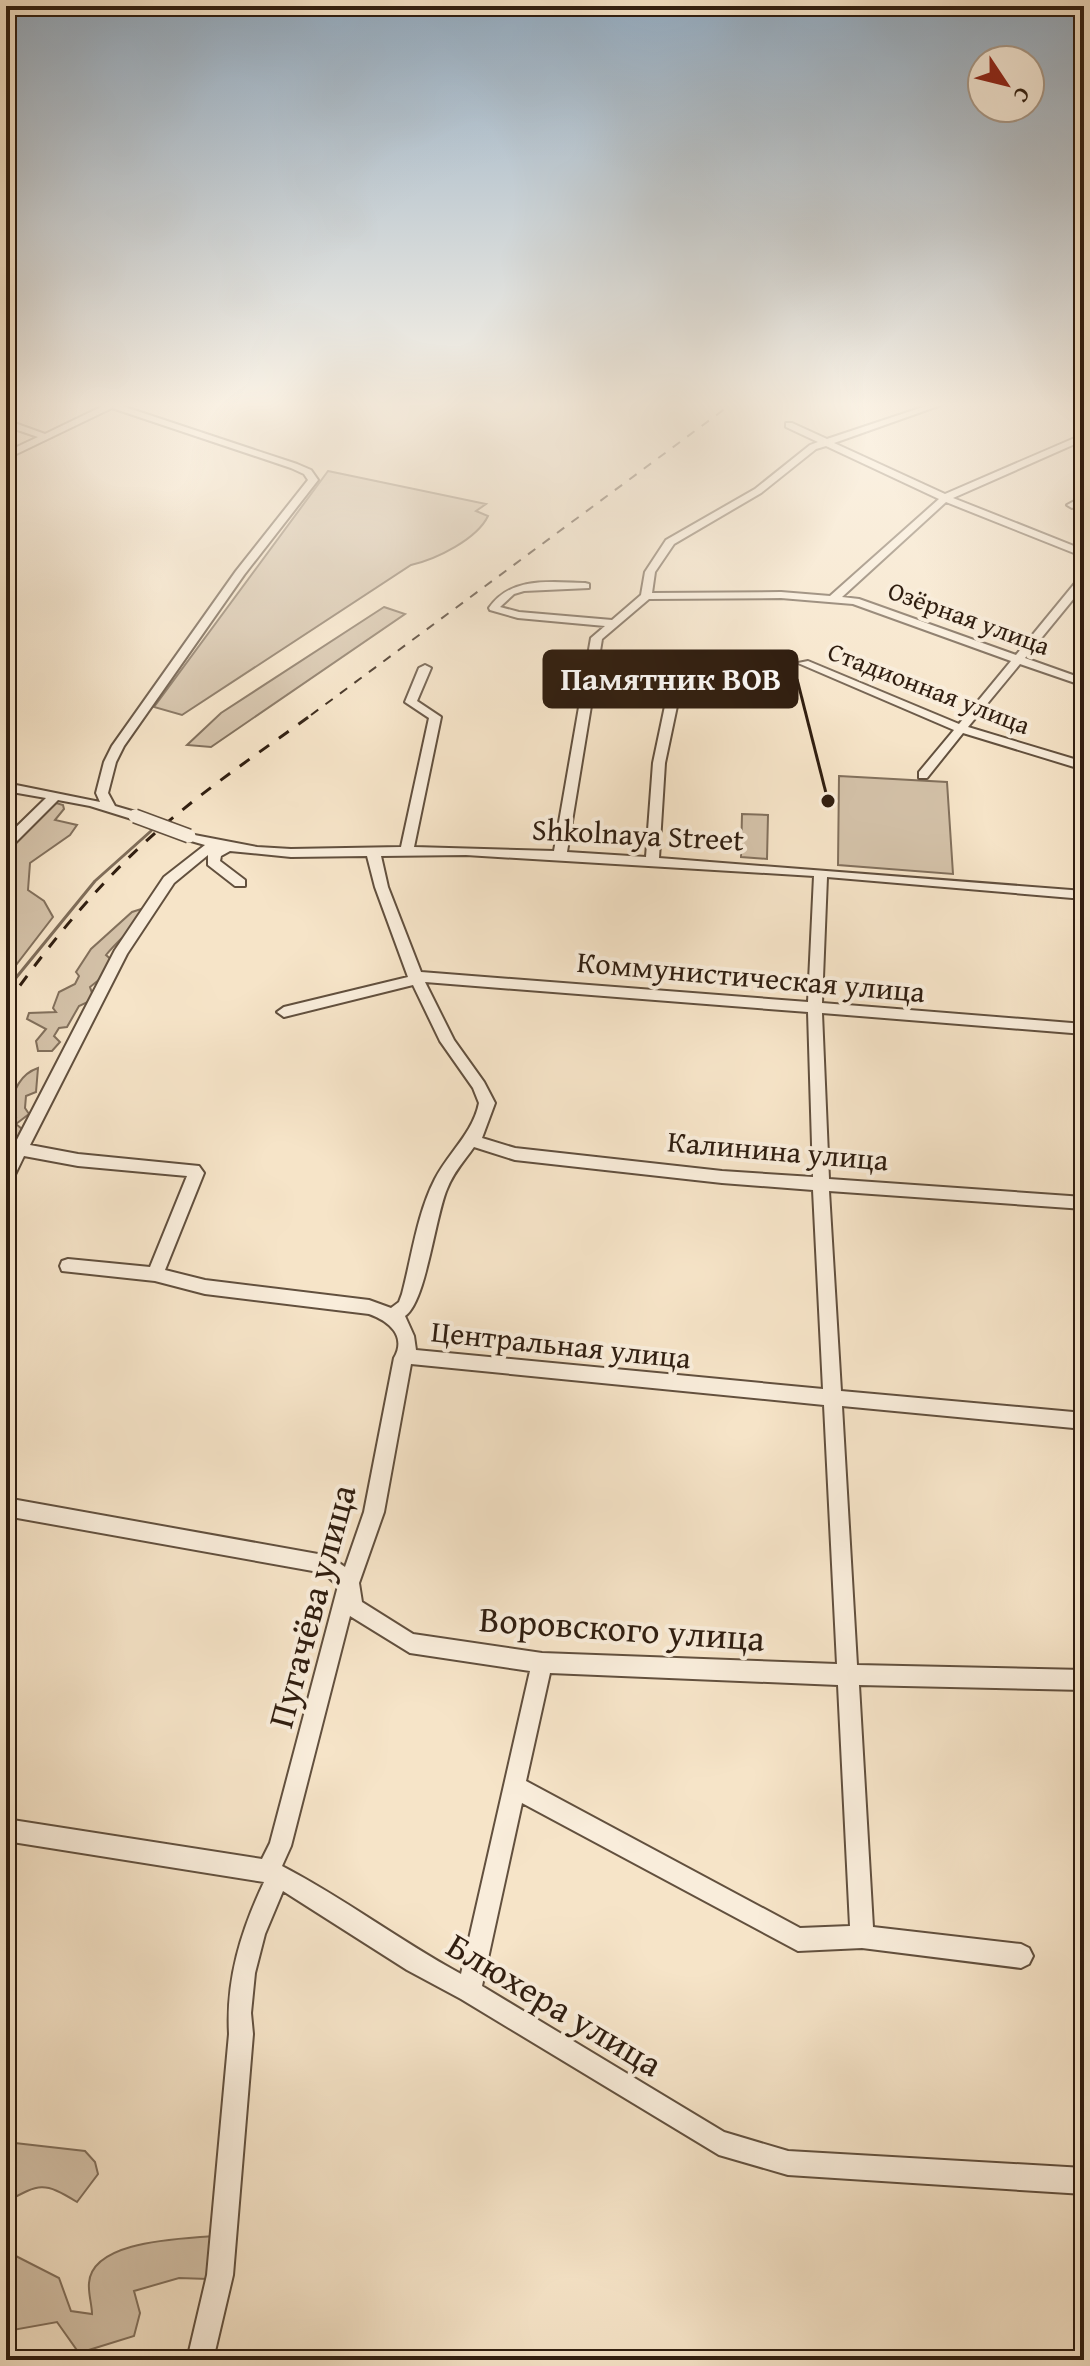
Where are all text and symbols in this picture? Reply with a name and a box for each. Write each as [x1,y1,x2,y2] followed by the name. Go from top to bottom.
[966,44,1046,124] north arrow
[1006,81,1039,110] text: С
[883,570,1056,665] street label: Озёрная улица
[823,631,1036,744] street label: Стадионная улица
[544,651,797,707] callout: Памятник ВОВ
[560,655,782,702] text: Памятник ВОВ
[531,806,745,862] street label: Shkolnaya Street
[575,939,928,1013] street label: Коммунистическая улица
[666,1118,891,1182] street label: Калинина улица
[429,1308,694,1380] street label: Центральная улица
[253,1478,368,1733] street label: Пугачёва улица
[478,1591,767,1664] street label: Воровского улица
[437,1918,673,2089] street label: Блюхера улица

